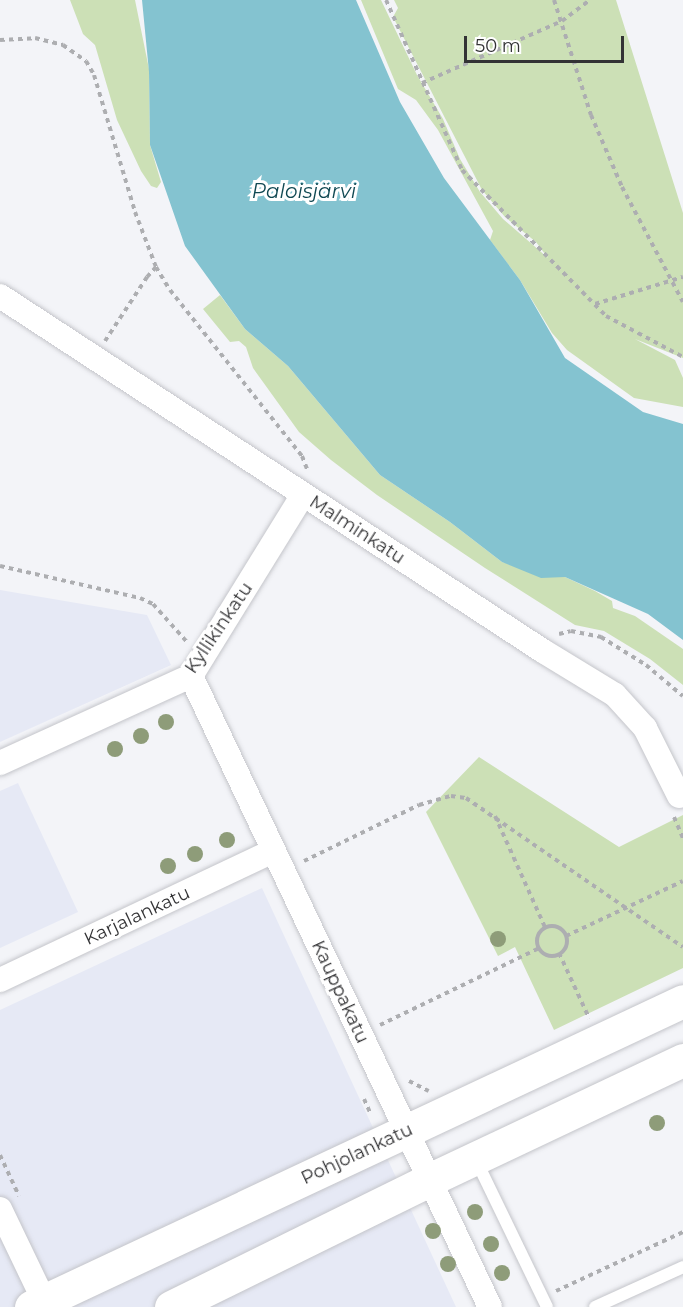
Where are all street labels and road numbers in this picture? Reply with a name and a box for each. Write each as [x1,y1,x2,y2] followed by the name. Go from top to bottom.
[305,491,409,569] street label: Malminkatu
[181,578,257,678] street label: Kyllikinkatu
[81,882,193,950] street label: Karjalankatu
[307,937,373,1047] street label: Kauppakatu
[298,1119,416,1189] street label: Pohjolankatu

